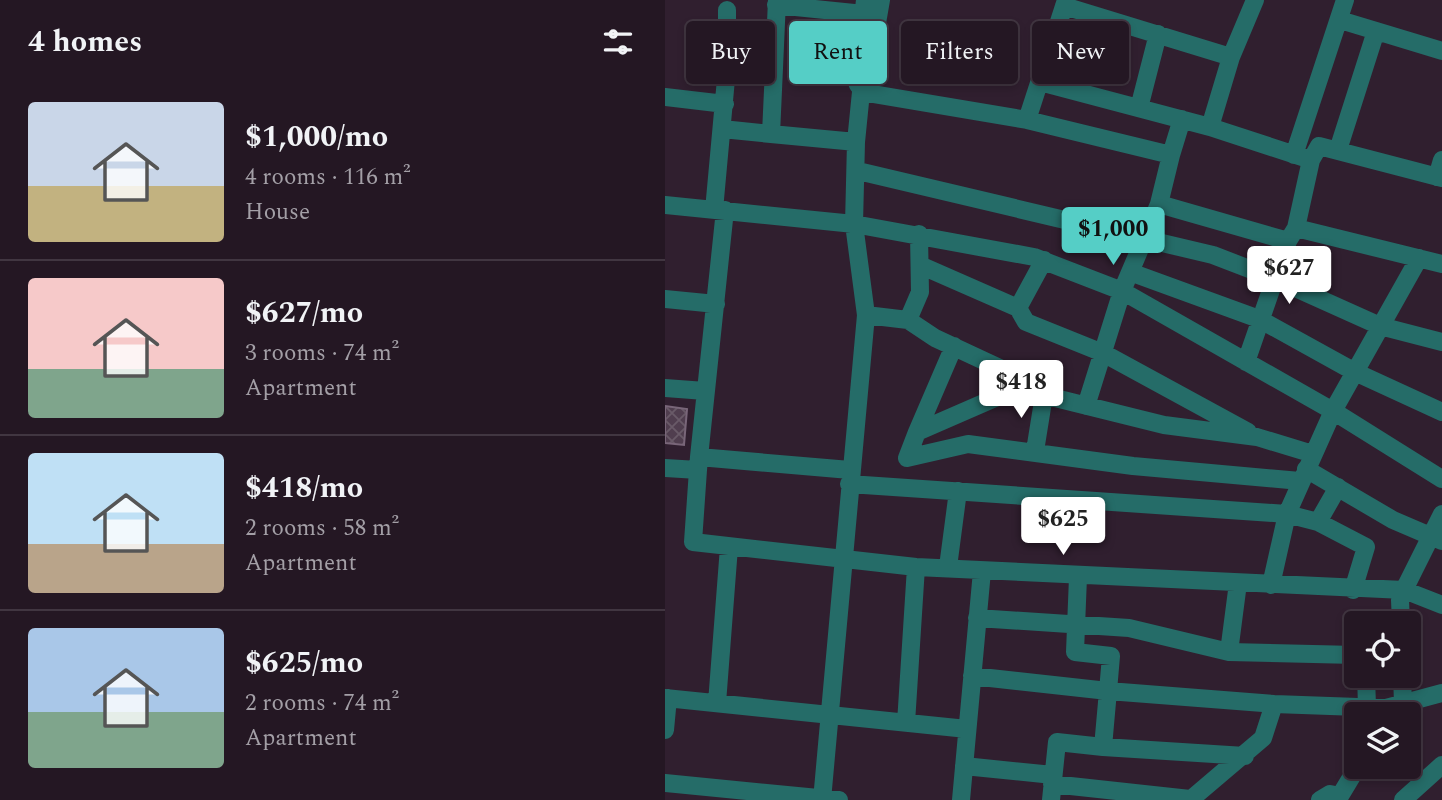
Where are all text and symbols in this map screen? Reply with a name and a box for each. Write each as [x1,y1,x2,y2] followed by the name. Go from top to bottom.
[28,19,142,65] text: 4 homes
[686,21,775,84] chip: Buy
[789,21,887,84] chip: Rent
[901,21,1018,84] chip: Filters
[1032,21,1129,84] chip: New
[599,23,637,61] icon: filters
[245,114,388,160] text: $1,000/mo
[84,130,168,214] icon: home
[245,160,411,195] text: 4 rooms · 116 m²
[245,195,310,230] text: House
[1056,208,1170,267] pin: $1,000
[1078,212,1148,247] text: $1,000
[1248,246,1330,306] pin: $627
[1263,251,1315,286] text: $627
[245,290,363,336] text: $627/mo
[84,306,168,390] icon: home
[245,336,399,371] text: 3 rooms · 74 m²
[980,360,1062,420] pin: $418
[995,365,1047,400] text: $418
[245,371,357,406] text: Apartment
[245,465,363,511] text: $418/mo
[84,481,168,565] icon: home
[1022,498,1104,557] pin: $625
[1037,502,1089,537] text: $625
[245,511,399,546] text: 2 rooms · 58 m²
[245,546,357,581] text: Apartment
[1344,611,1421,779] map controls
[1344,611,1421,688] button: locate
[245,640,363,686] text: $625/mo
[84,656,168,740] icon: home
[245,686,399,721] text: 2 rooms · 74 m²
[1344,702,1421,779] button: layers
[245,721,357,756] text: Apartment

